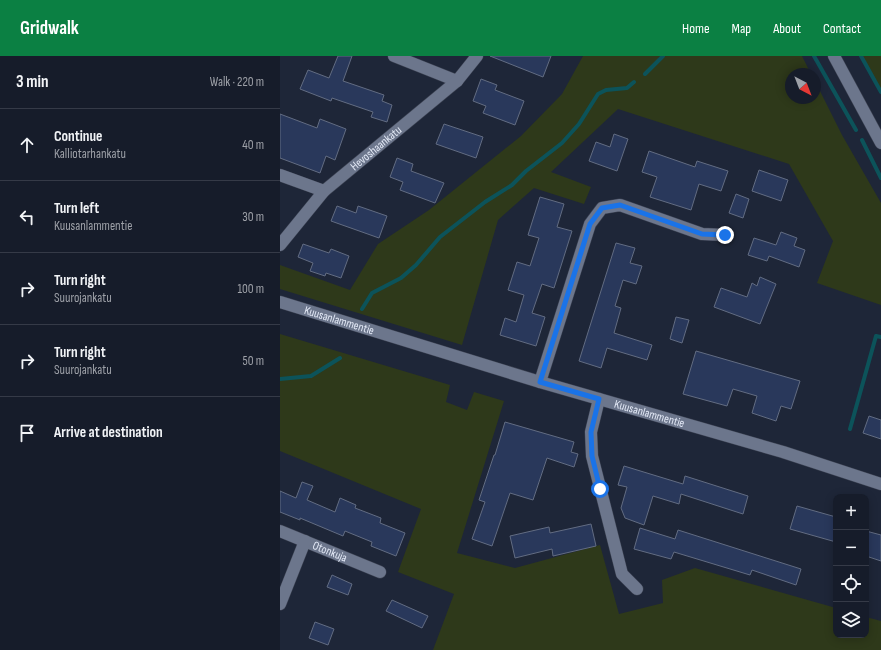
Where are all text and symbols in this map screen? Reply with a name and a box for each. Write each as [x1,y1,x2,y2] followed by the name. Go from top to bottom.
[20,17,79,40] text: Gridwalk
[682,20,710,37] text: Home
[732,20,751,37] text: Map
[773,20,801,37] text: About
[823,20,861,37] text: Contact
[785,68,821,104] north arrow
[16,72,49,92] text: 3 min
[210,74,264,90] text: Walk · 220 m
[347,122,405,174] street label: Hevoshaankatu
[54,127,103,146] text: Continue
[16,134,38,156] icon: ahead
[242,137,264,153] text: 40 m
[54,146,126,162] text: Kalliotarhankatu
[54,199,99,218] text: Turn left
[16,206,38,228] icon: left
[242,209,264,225] text: 30 m
[54,218,132,234] text: Kuusanlammentie
[716,226,734,244] route end
[54,271,106,290] text: Turn right
[16,278,38,300] icon: right
[237,281,264,297] text: 100 m
[54,290,112,306] text: Suurojankatu
[302,302,376,338] street label: Kuusanlammentie
[54,343,106,362] text: Turn right
[16,350,38,372] icon: right
[243,353,264,369] text: 50 m
[54,362,112,378] text: Suurojankatu
[613,396,687,431] street label: Kuusanlammentie
[16,422,38,444] icon: arrive
[54,423,163,442] text: Arrive at destination
[591,480,609,498] route start
[833,494,869,638] map controls
[833,494,869,530] button: +
[833,530,869,566] button: −
[310,538,350,565] street label: Otonkuja
[833,566,869,602] button: locate
[833,602,869,638] button: layers

